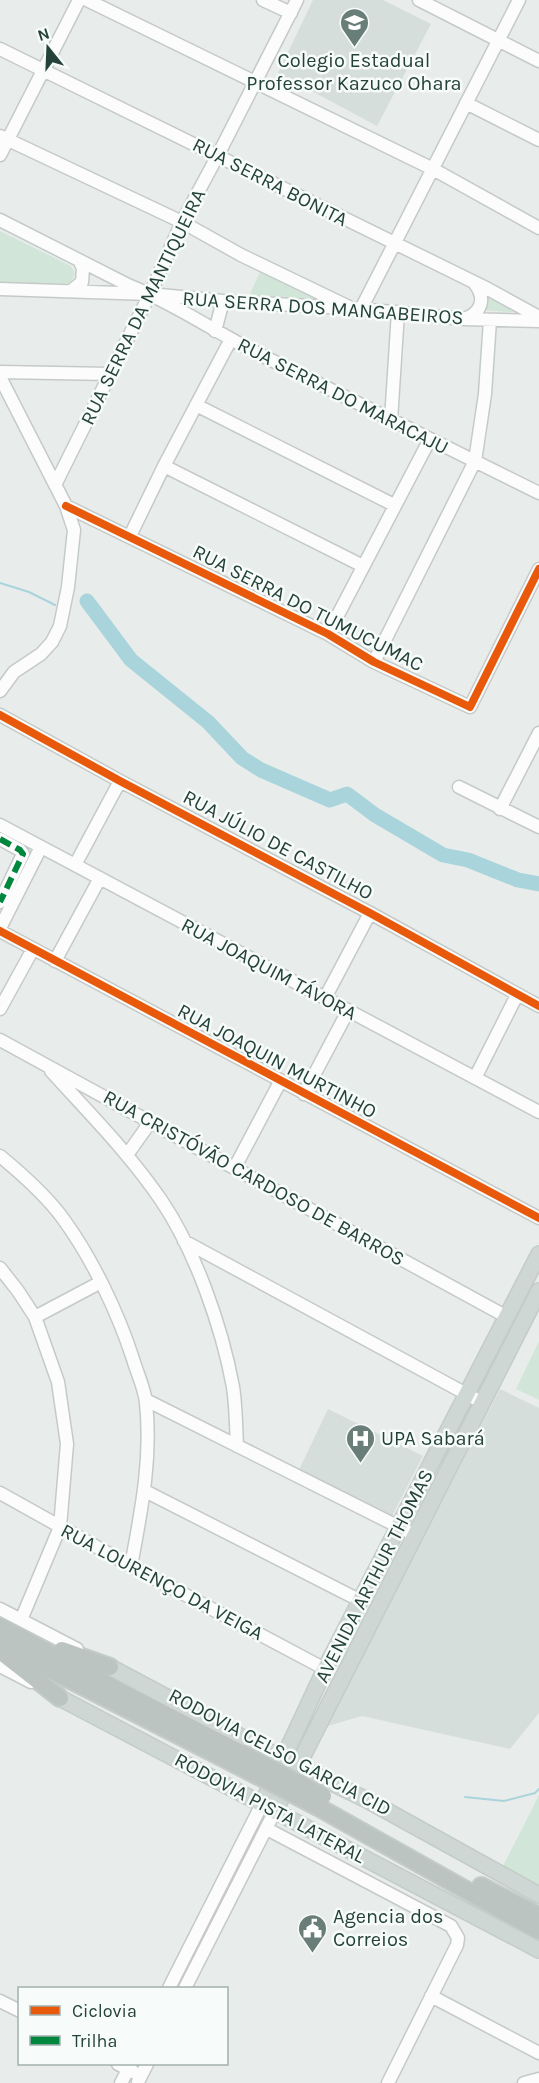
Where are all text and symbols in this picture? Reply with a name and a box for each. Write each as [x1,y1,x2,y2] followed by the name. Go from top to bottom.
[338,6,370,48] school or university icon: Colegio Estadual Professor Kazuco Ohara
[18,18,78,78] north arrow
[35,23,52,45] text: N
[246,49,462,95] place label: Colegio Estadual Professor Kazuco Ohara
[189,133,351,231] street label: RUA SERRA BONITA
[76,185,210,429] street label: RUA SERRA DA MANTIQUEIRA
[182,287,464,329] street label: RUA SERRA DOS MANGABEIROS
[234,333,452,459] street label: RUA SERRA DO MARACAJU
[189,540,427,676] street label: RUA SERRA DO TUMUCUMAC
[179,784,377,905] street label: RUA JÚLIO DE CASTILHO
[177,912,361,1025] street label: RUA JOAQUIM TÁVORA
[174,999,380,1123] street label: RUA JOAQUIN MURTINHO
[99,1084,409,1271] street label: RUA CRISTÓVÃO CARDOSO DE BARROS
[344,1422,376,1464] hospital icon: UPA Sabará
[381,1427,485,1450] place label: UPA Sabará
[310,1466,438,1686] street label: AVENIDA ARTHUR THOMAS
[57,1519,267,1645] street label: RUA LOURENÇO DA VEIGA
[165,1683,395,1821] street label: RODOVIA CELSO GARCIA CID
[171,1748,370,1868] street label: RODOVIA PISTA LATERAL
[333,1905,443,1951] place label: Agencia dos Correios
[296,1912,328,1954] public building icon: Agencia dos Correios
[18,1987,228,2065] legend
[72,2000,137,2022] text: Ciclovia
[72,2030,117,2052] text: Trilha

